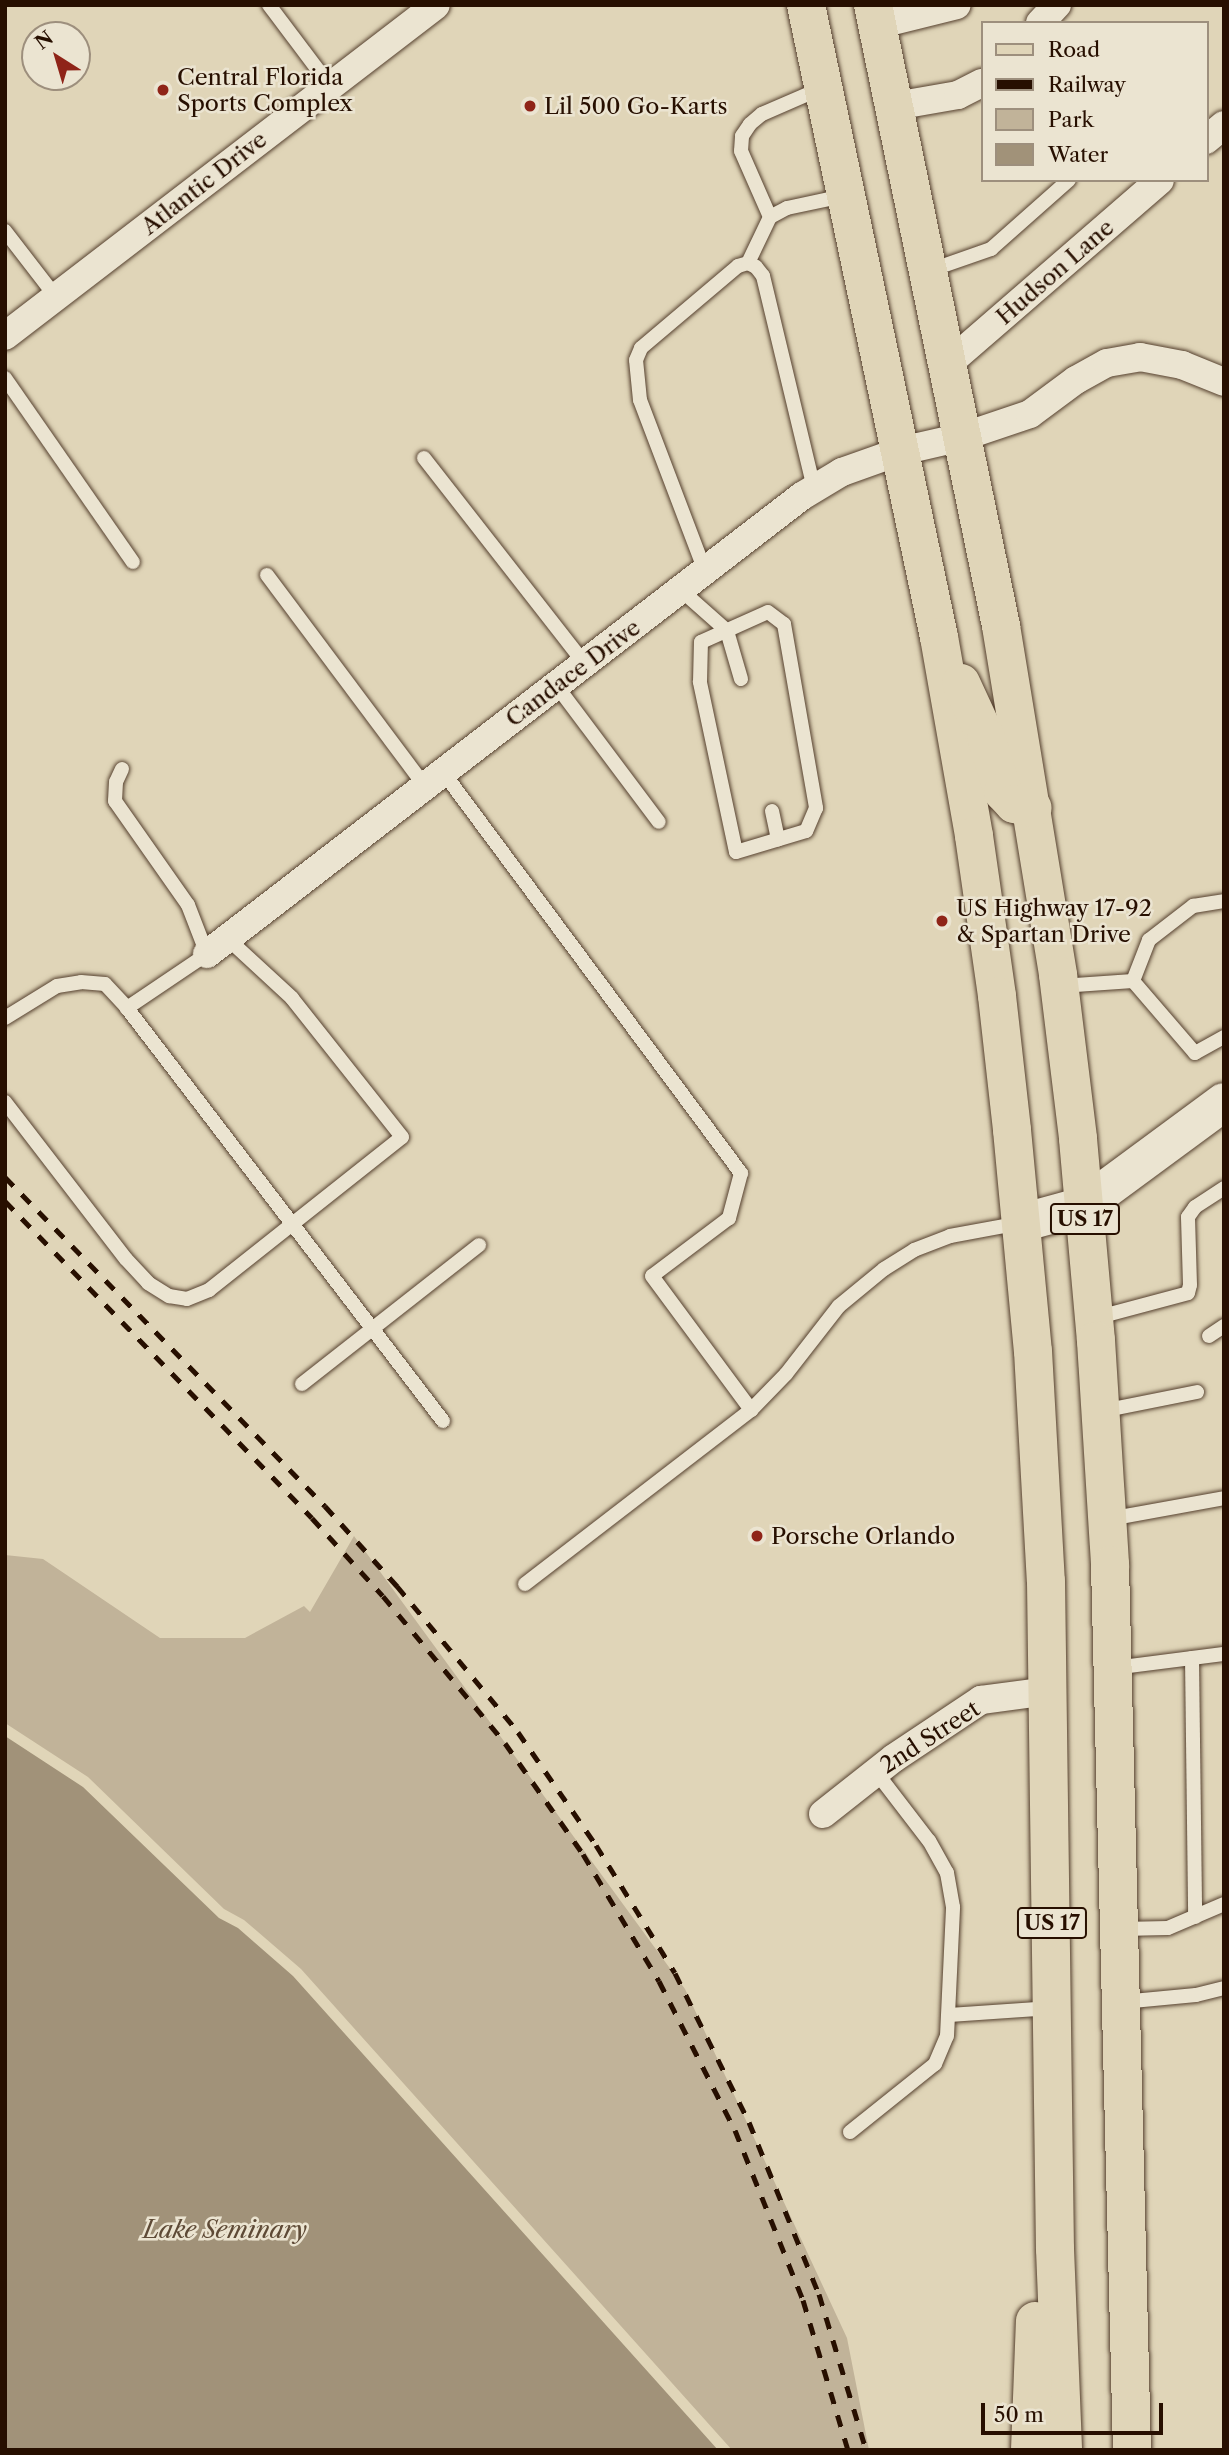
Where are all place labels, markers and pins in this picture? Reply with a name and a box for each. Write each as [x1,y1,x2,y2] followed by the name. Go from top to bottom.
[177,63,353,117] place label: Central Florida Sports Complex
[155,82,171,98] marker: Central Florida Sports Complex
[544,92,728,120] place label: Lil 500 Go-Karts
[522,98,538,114] marker: Lil 500 Go-Karts
[956,894,1153,948] place label: US Highway 17-92 & Spartan Drive
[934,913,950,929] marker: US Highway 17-92 & Spartan Drive
[771,1522,955,1550] place label: Porsche Orlando
[749,1528,765,1544] marker: Porsche Orlando

